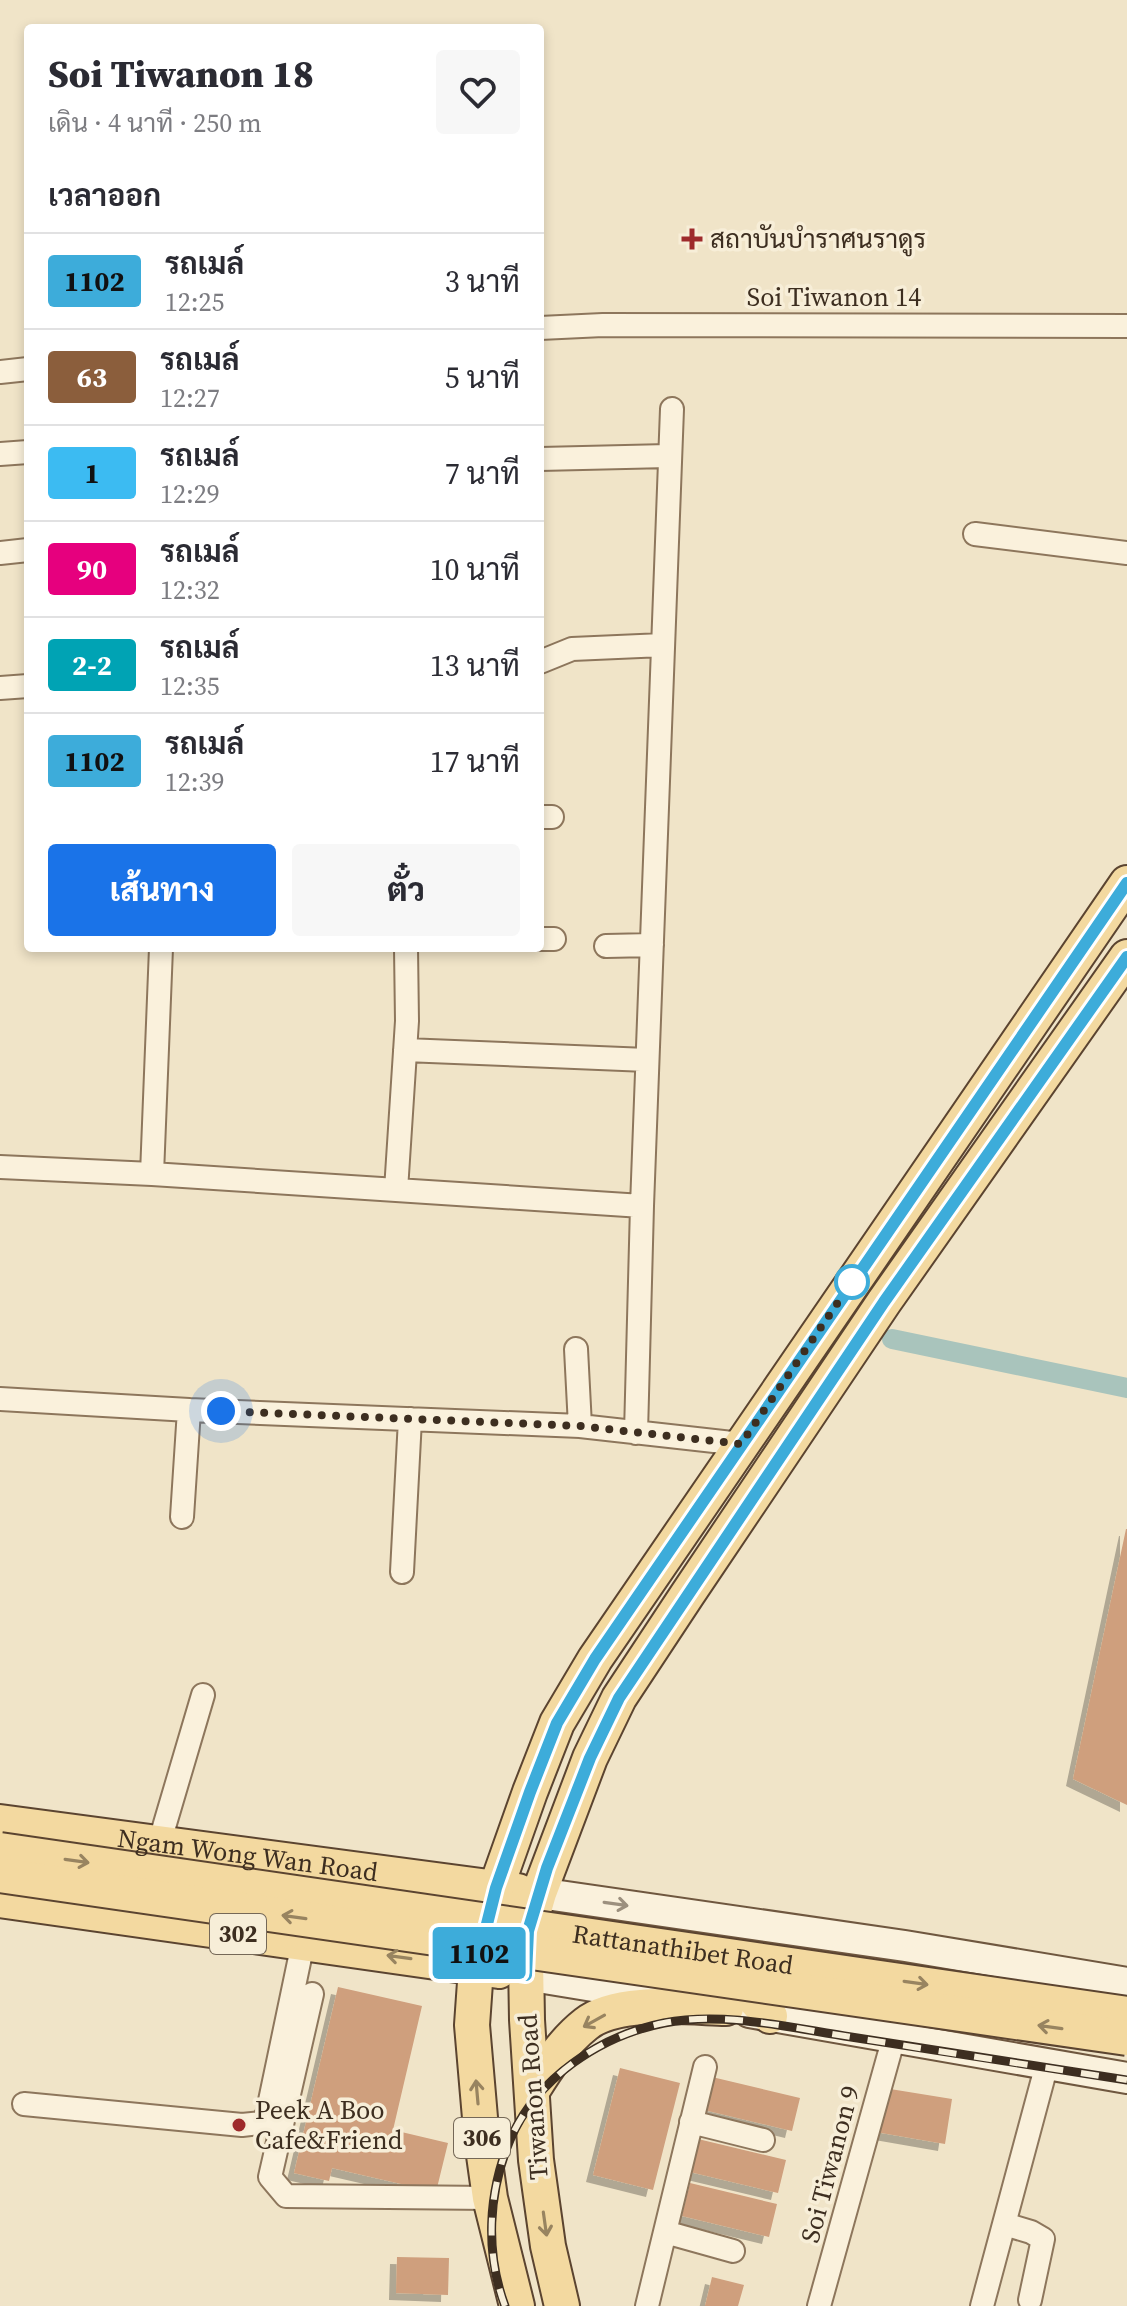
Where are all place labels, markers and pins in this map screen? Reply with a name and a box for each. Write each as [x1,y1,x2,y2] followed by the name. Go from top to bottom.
[710,221,926,257] place label: สถาบันบำราศนราดูร
[681,228,703,250] marker: สถาบันบำราศนราดูร
[835,1265,869,1299] unlabelled marker
[255,2092,403,2158] place label: Peek A Boo Cafe&Friend
[230,2116,248,2134] marker: Peek A Boo Cafe&Friend

